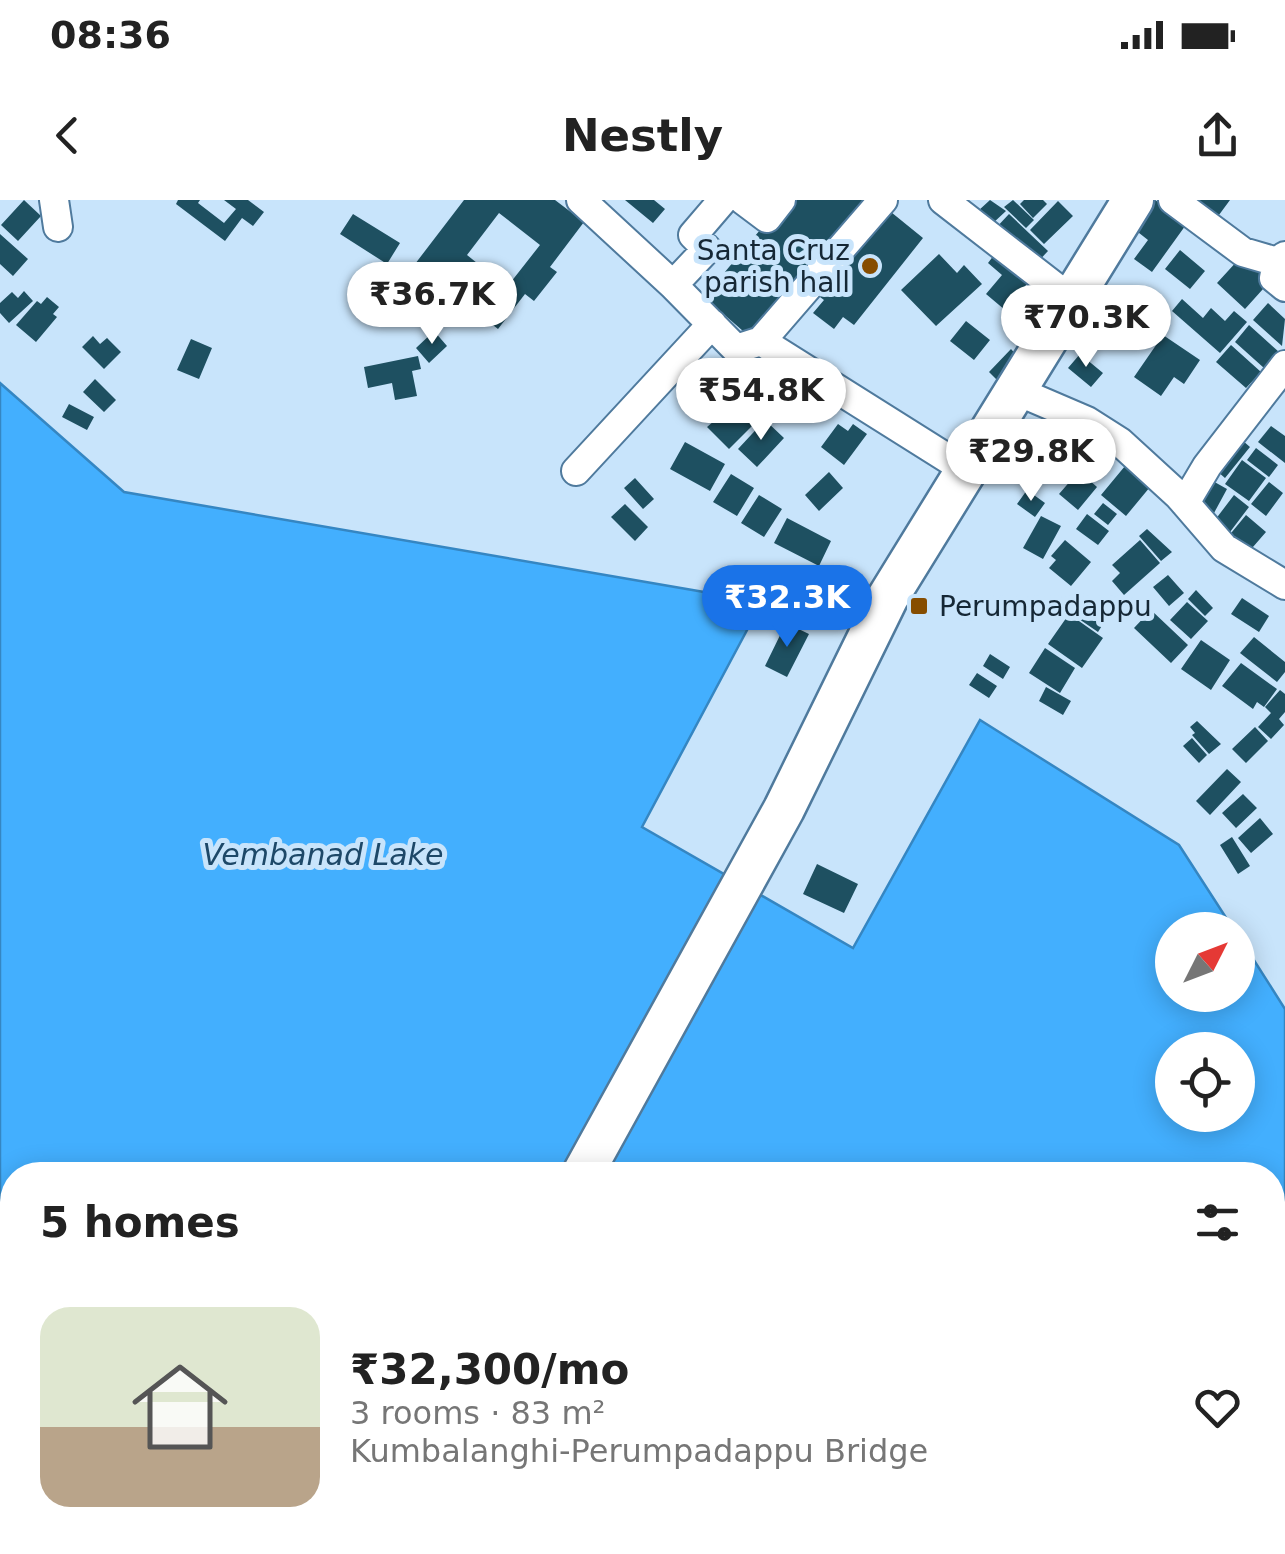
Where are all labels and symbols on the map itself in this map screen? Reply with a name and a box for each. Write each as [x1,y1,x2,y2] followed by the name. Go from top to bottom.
[697,234,850,299] place label: Santa Cruz parish hall
[859,255,881,277] marker: Santa Cruz parish hall
[351,262,513,347] pin: ₹36.7K
[1005,285,1167,370] pin: ₹70.3K
[680,358,842,443] pin: ₹54.8K
[950,419,1112,504] pin: ₹29.8K
[706,565,868,650] pin: ₹32.3K
[939,590,1152,623] place label: Perumpadappu
[908,595,930,617] marker: Perumpadappu
[203,837,443,872] water label: Vembanad Lake
[1155,912,1255,1012] north arrow

